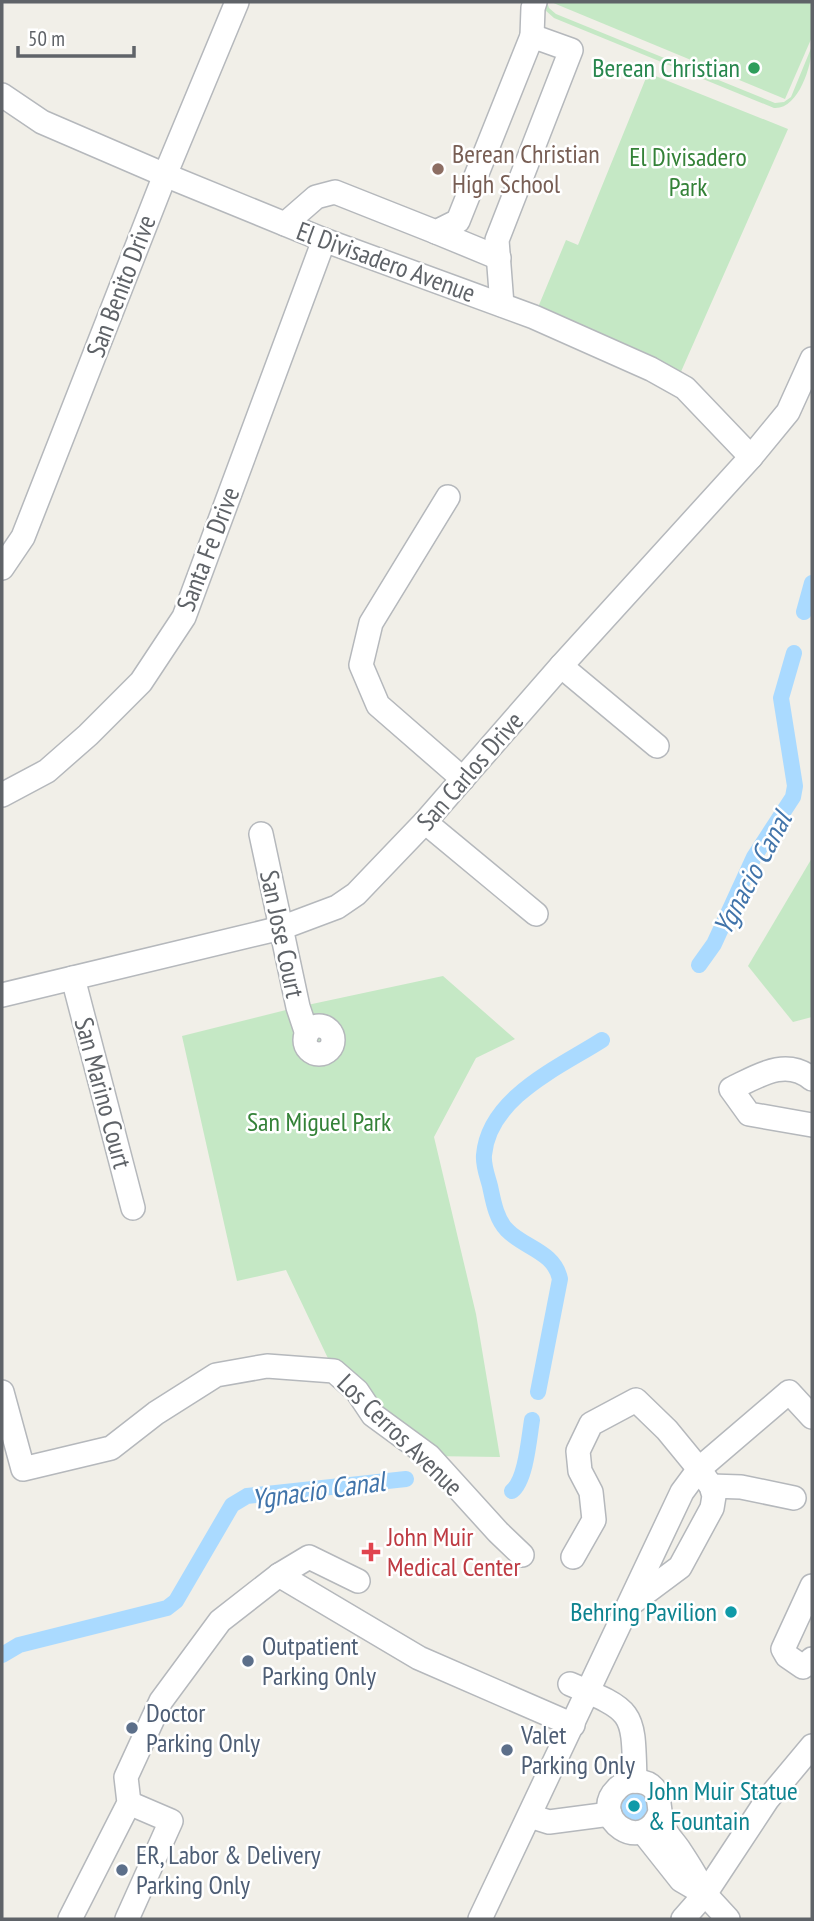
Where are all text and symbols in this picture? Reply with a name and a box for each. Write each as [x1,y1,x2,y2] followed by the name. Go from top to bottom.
[18,14,133,58] scale bar
[28,25,65,52] text: 50 m
[592,51,740,84] place label: Berean Christian
[746,60,762,76] marker: Berean Christian
[452,137,600,200] place label: Berean Christian High School
[629,140,747,203] park label: El Divisadero Park
[430,161,446,177] marker: Berean Christian High School
[78,210,163,361] street label: San Benito Drive
[292,214,480,309] street label: El Divisadero Avenue
[169,482,246,616] street label: Santa Fe Drive
[409,705,530,837] street label: San Carlos Drive
[704,803,801,941] water label: Ygnacio Canal
[253,867,312,1001] street label: San Jose Court
[67,1014,139,1172] street label: San Marino Court
[247,1105,391,1138] park label: San Miguel Park
[331,1367,470,1503] street label: Los Cerros Avenue
[249,1462,389,1517] water label: Ygnacio Canal
[386,1520,521,1583] place label: John Muir Medical Center
[361,1542,381,1562] marker: John Muir Medical Center
[570,1595,717,1628] place label: Behring Pavilion
[723,1604,739,1620] marker: Behring Pavilion
[262,1629,376,1692] place label: Outpatient Parking Only
[240,1653,256,1669] marker: Outpatient Parking Only
[146,1696,260,1759] place label: Doctor Parking Only
[520,1718,635,1781] place label: Valet Parking Only
[124,1720,140,1736] marker: Doctor Parking Only
[499,1742,515,1758] marker: Valet Parking Only
[647,1774,798,1837] place label: John Muir Statue & Fountain
[626,1798,642,1814] marker: John Muir Statue & Fountain
[136,1838,321,1901] place label: ER, Labor & Delivery Parking Only
[114,1862,130,1878] marker: ER, Labor & Delivery Parking Only

